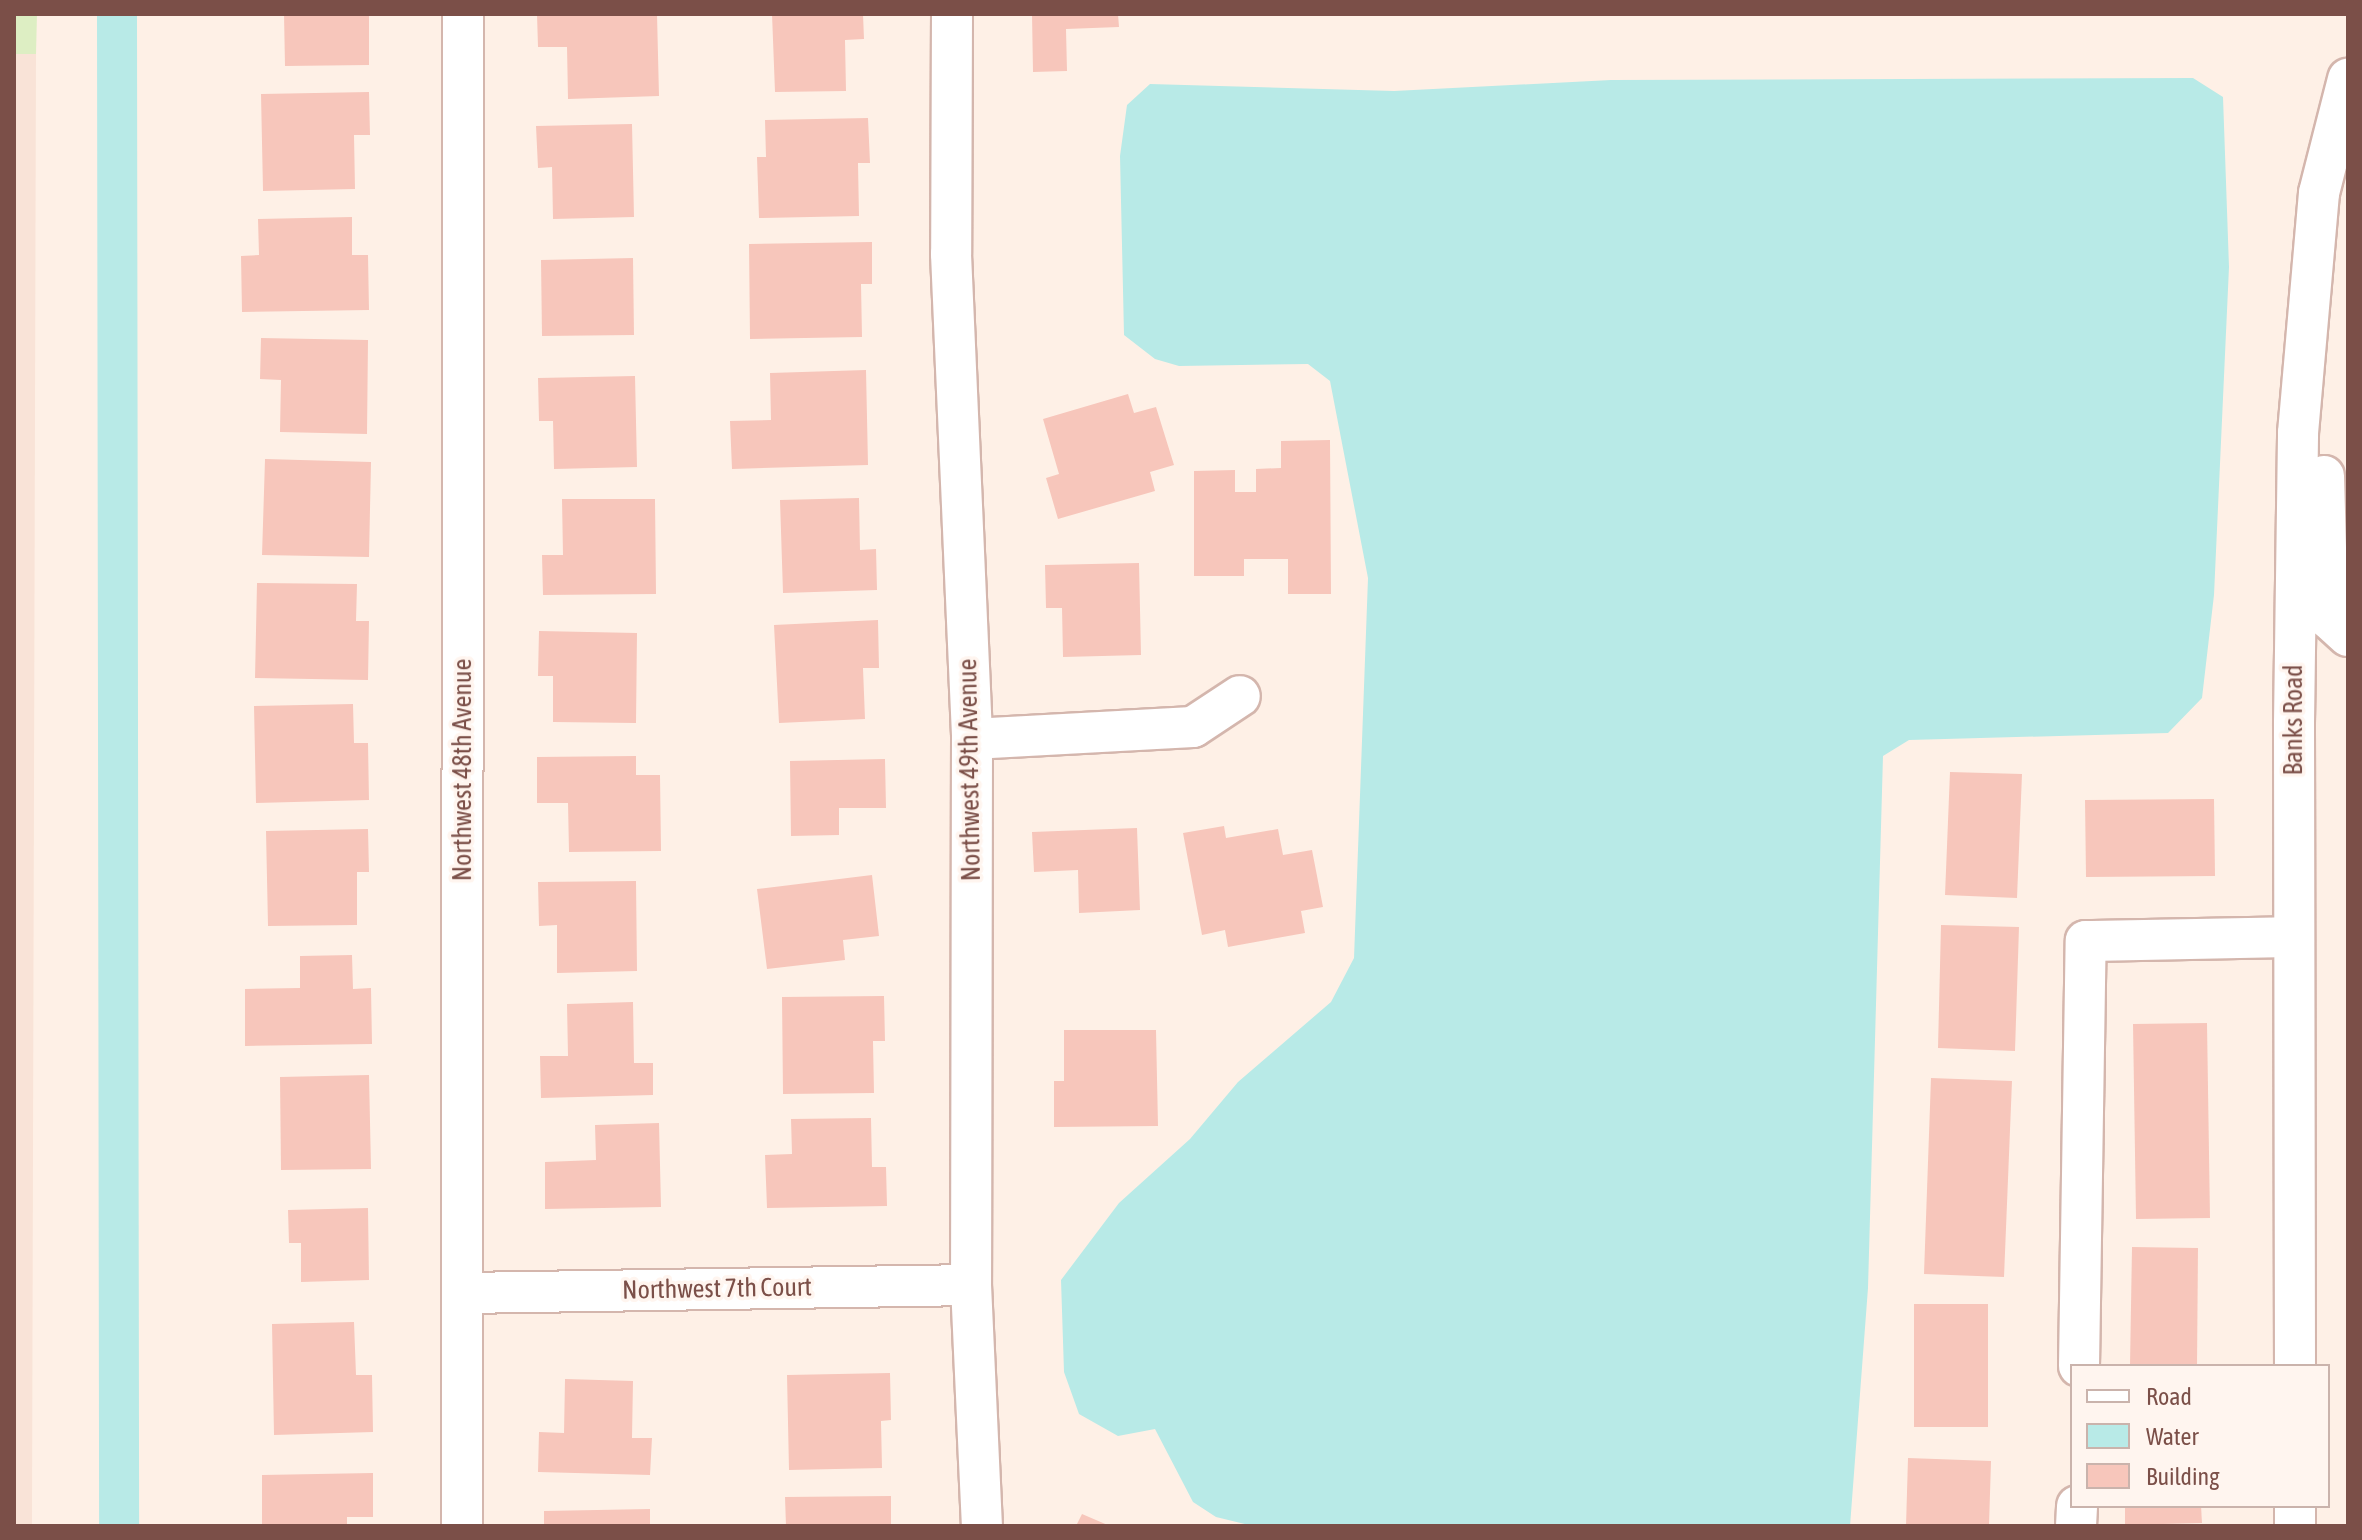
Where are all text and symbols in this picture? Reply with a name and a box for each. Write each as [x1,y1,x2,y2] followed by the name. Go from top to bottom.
[447,659,479,881] street label: Northwest 48th Avenue
[952,659,988,881] street label: Northwest 49th Avenue
[2278,665,2310,775] street label: Banks Road
[622,1272,812,1306] street label: Northwest 7th Court
[2070,1364,2330,1508] legend
[2146,1383,2192,1410] text: Road
[2146,1423,2199,1450] text: Water
[2146,1463,2219,1490] text: Building

